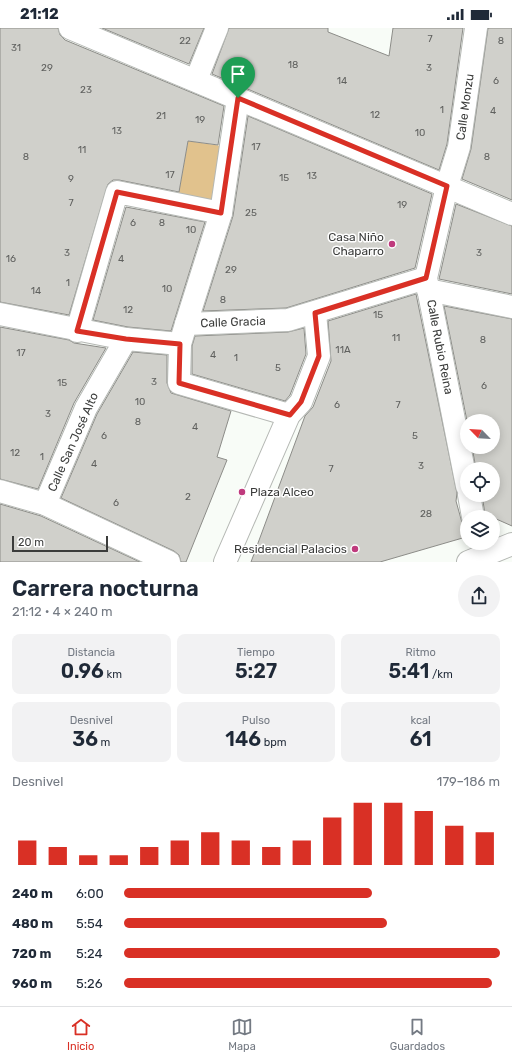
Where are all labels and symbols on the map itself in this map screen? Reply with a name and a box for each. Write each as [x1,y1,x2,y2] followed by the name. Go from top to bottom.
[427,33,433,45] house number: 7
[179,35,191,47] house number: 22
[498,35,504,47] house number: 8
[11,42,21,54] house number: 31
[221,57,255,98] pin
[288,59,298,71] house number: 18
[41,62,53,74] house number: 29
[426,62,432,74] house number: 3
[453,73,477,141] street label: Calle Monzu
[337,75,347,87] house number: 14
[493,75,499,87] house number: 6
[80,84,92,96] house number: 23
[440,104,444,116] house number: 1
[490,105,496,117] house number: 4
[370,109,380,121] house number: 12
[156,110,166,122] house number: 21
[195,114,205,126] house number: 19
[112,125,122,137] house number: 13
[415,127,425,139] house number: 10
[251,141,261,153] house number: 17
[78,144,86,156] house number: 11
[23,151,29,163] house number: 8
[484,151,490,163] house number: 8
[165,169,175,181] house number: 17
[307,170,317,182] house number: 13
[279,172,289,184] house number: 15
[68,173,74,185] house number: 9
[68,197,74,209] house number: 7
[397,199,407,211] house number: 19
[245,207,257,219] house number: 25
[130,217,136,229] house number: 6
[159,217,165,229] house number: 8
[186,224,196,236] house number: 10
[328,230,384,258] place label: Casa Niño Chaparro
[387,239,397,249] marker: Casa Niño Chaparro
[64,247,70,259] house number: 3
[476,247,482,259] house number: 3
[6,253,16,265] house number: 16
[118,253,124,265] house number: 4
[225,264,237,276] house number: 29
[66,277,70,289] house number: 1
[162,283,172,295] house number: 10
[31,285,41,297] house number: 14
[220,294,226,306] house number: 8
[424,298,456,396] street label: Calle Rubio Reina
[123,304,133,316] house number: 12
[373,309,383,321] house number: 15
[200,314,266,330] street label: Calle Gracia
[392,332,400,344] house number: 11
[480,334,486,346] house number: 8
[335,344,351,356] house number: 11A
[16,347,26,359] house number: 17
[210,349,216,361] house number: 4
[234,352,238,364] house number: 1
[275,362,281,374] house number: 5
[151,376,157,388] house number: 3
[57,377,67,389] house number: 15
[481,380,487,392] house number: 6
[45,390,101,494] street label: Calle San José Alto
[135,396,145,408] house number: 10
[334,399,340,411] house number: 6
[395,399,401,411] house number: 7
[45,408,51,420] house number: 3
[460,414,500,454] north arrow
[135,416,141,428] house number: 8
[192,421,198,433] house number: 4
[101,430,107,442] house number: 6
[412,430,418,442] house number: 5
[10,447,20,459] house number: 12
[40,451,44,463] house number: 1
[91,458,97,470] house number: 4
[418,460,424,472] house number: 3
[328,463,334,475] house number: 7
[250,485,314,499] place label: Plaza Alceo
[237,487,247,497] marker: Plaza Alceo
[185,491,191,503] house number: 2
[113,497,119,509] house number: 6
[420,508,432,520] house number: 28
[12,534,108,553] scale bar
[234,542,347,556] place label: Residencial Palacios
[350,544,360,554] marker: Residencial Palacios

